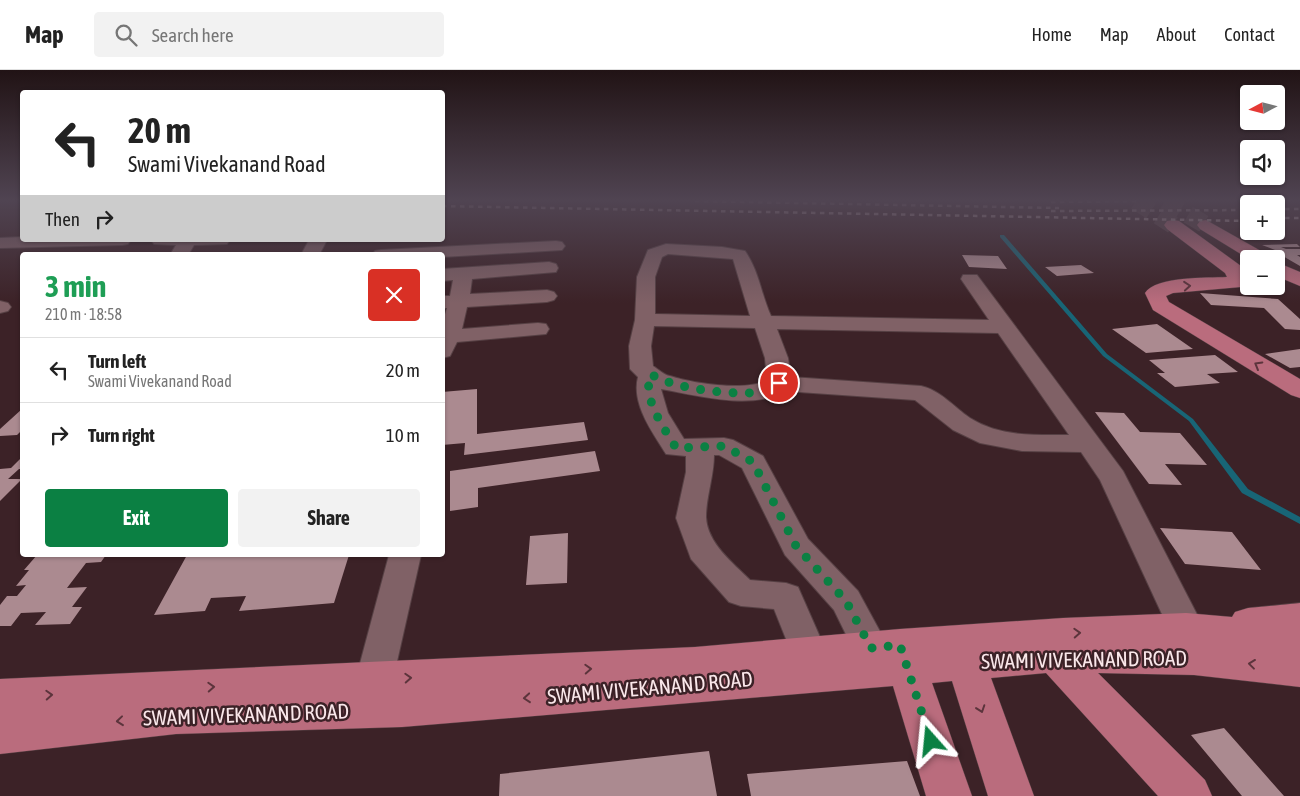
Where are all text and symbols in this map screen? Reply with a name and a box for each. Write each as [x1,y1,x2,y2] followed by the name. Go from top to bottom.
[94,12,444,57] search box
[25,21,64,48] text: Map
[112,21,140,49] icon: search
[152,24,234,46] text: Search here
[1032,24,1072,45] text: Home
[1100,24,1129,45] text: Map
[1157,24,1196,45] text: About
[1224,24,1275,45] text: Contact
[1240,85,1285,130] north arrow
[1240,85,1285,295] map controls
[45,110,110,175] icon: left
[128,110,191,150] text: 20 m
[1240,140,1285,185] button: sound
[128,151,326,177] text: Swami Vivekanand Road
[1240,195,1285,240] button: +
[90,205,118,233] icon: right
[45,208,80,230] text: Then
[1240,250,1285,295] button: −
[45,269,106,303] text: 3 min
[368,269,420,321] button: close
[1183,281,1191,292] one-way arrow
[45,305,122,323] text: 210 m · 18:58
[88,350,146,372] text: Turn left
[45,356,73,384] icon: left
[386,359,420,381] text: 20 m
[758,362,800,404] pin
[1254,362,1263,372] one-way arrow
[765,369,793,397] icon: arrive
[88,372,232,390] text: Swami Vivekanand Road
[45,421,73,449] icon: right
[88,424,155,446] text: Turn right
[386,424,420,446] text: 10 m
[45,489,228,547] button: Exit
[238,489,420,547] button: Share
[1073,628,1081,639] one-way arrow
[981,645,1187,673] street label: SWAMI VIVEKANAND ROAD
[1247,659,1255,670] one-way arrow
[584,664,592,674] one-way arrow
[546,666,754,708] street label: SWAMI VIVEKANAND ROAD
[405,673,413,684] one-way arrow
[207,682,215,693] one-way arrow
[45,689,53,700] one-way arrow
[523,692,531,703] one-way arrow
[143,698,349,730] street label: SWAMI VIVEKANAND ROAD
[976,704,986,712] one-way arrow
[904,714,956,766] position arrow
[116,715,124,726] one-way arrow

